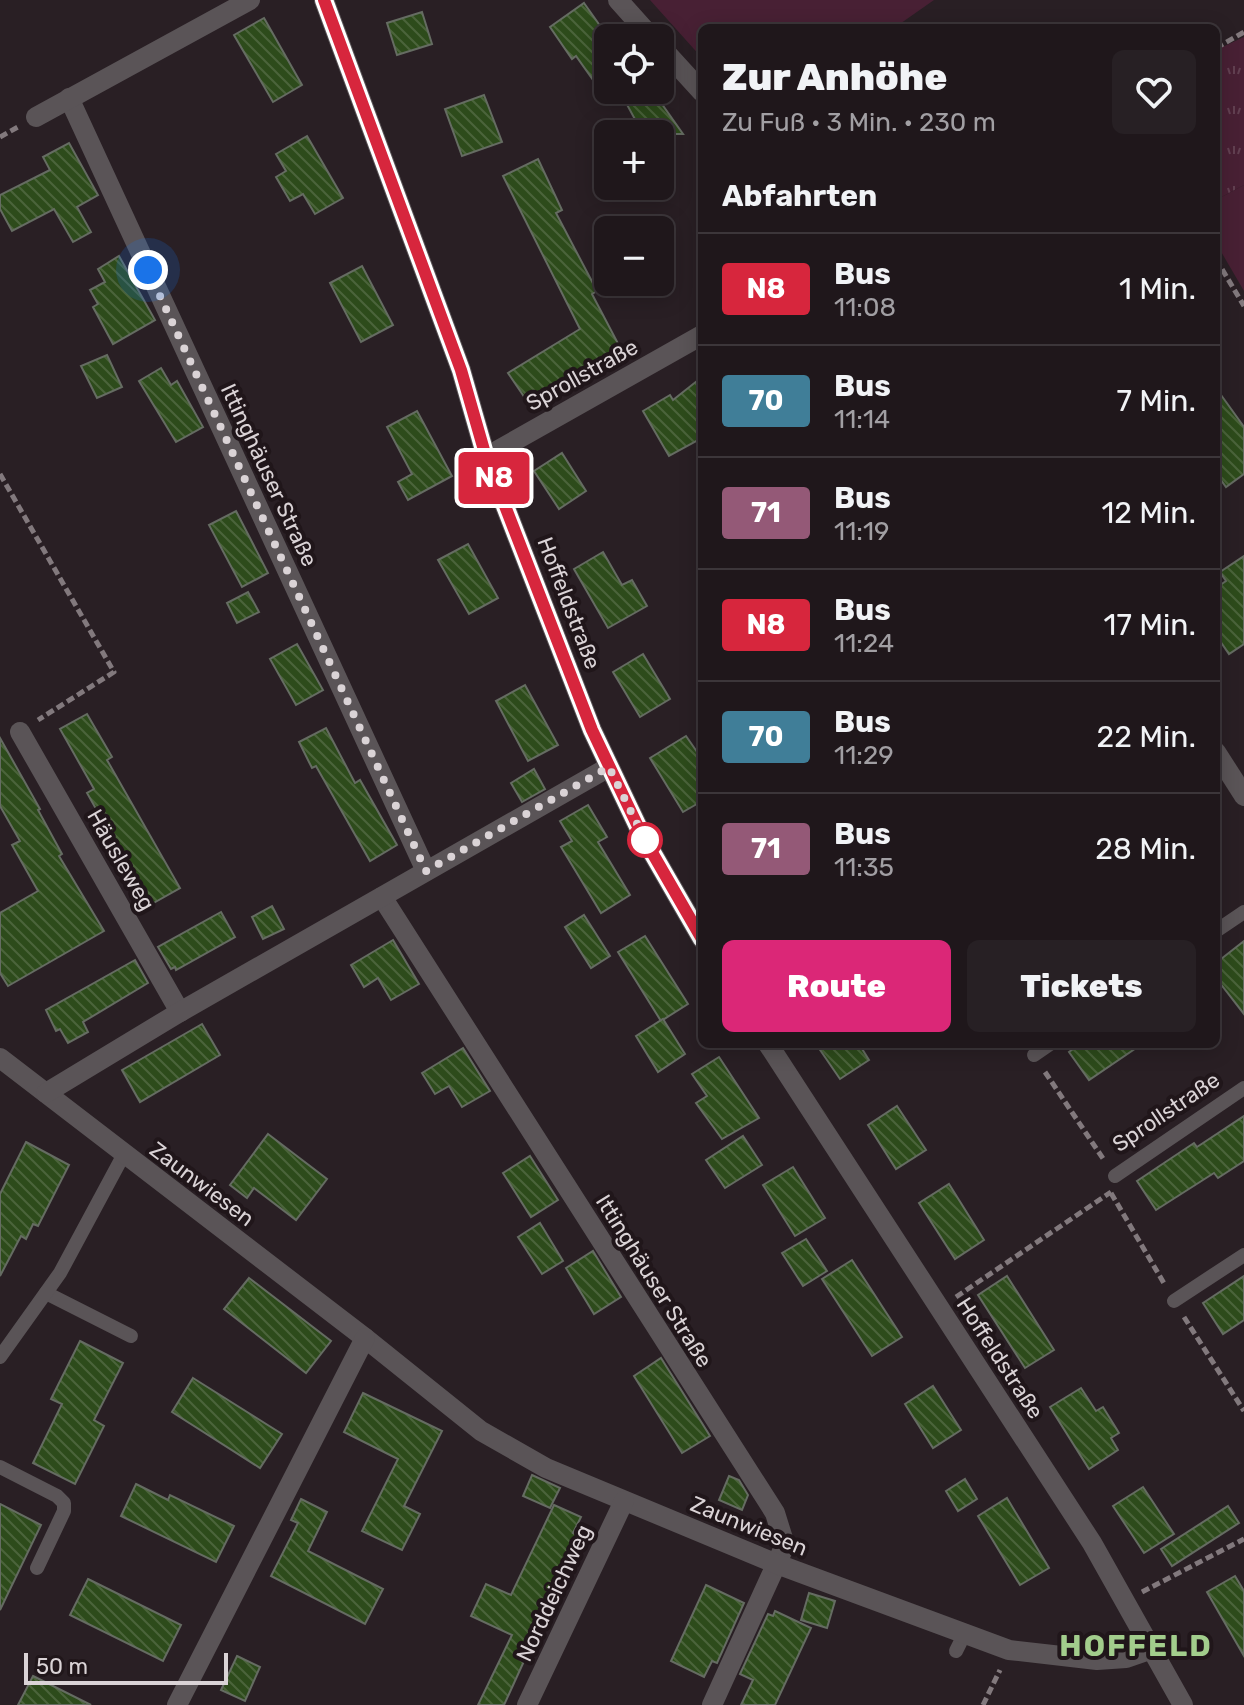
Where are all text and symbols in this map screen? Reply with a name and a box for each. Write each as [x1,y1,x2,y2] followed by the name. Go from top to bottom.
[594,24,674,296] map controls
[594,24,674,104] button: locate
[1112,50,1196,134] button: heart
[722,54,947,100] text: Zur Anhöhe
[722,107,996,138] text: Zu Fuß · 3 Min. · 230 m
[594,120,674,200] button: +
[722,178,877,214] text: Abfahrten
[594,216,674,296] button: −
[128,250,168,290] your location
[834,256,891,292] text: Bus
[1119,271,1196,307] text: 1 Min.
[746,272,786,305] text: N8
[834,292,896,323] text: 11:08
[521,333,643,417] street label: Sprollstraße
[834,368,891,404] text: Bus
[215,379,323,571] street label: Ittinghäuser Straße
[1116,383,1196,419] text: 7 Min.
[748,384,784,417] text: 70
[834,404,890,435] text: 11:14
[458,452,530,504] line badge: N8
[474,461,514,494] text: N8
[834,480,891,516] text: Bus
[1101,495,1196,531] text: 12 Min.
[751,496,781,529] text: 71
[834,516,889,547] text: 11:19
[531,533,607,673] street label: Hoffeldstraße
[834,592,891,628] text: Bus
[1104,607,1196,643] text: 17 Min.
[746,608,786,641] text: N8
[834,628,894,659] text: 11:24
[834,704,891,740] text: Bus
[1097,719,1196,755] text: 22 Min.
[748,720,784,753] text: 70
[834,740,894,771] text: 11:29
[81,805,161,915] street label: Häusleweg
[834,816,891,852] text: Bus
[628,823,662,857] unlabelled marker
[1095,831,1196,867] text: 28 Min.
[751,832,781,865] text: 71
[834,852,894,883] text: 11:35
[722,940,951,1032] button: Route
[967,940,1196,1032] button: Tickets
[1107,1066,1225,1158] street label: Sprollstraße
[144,1136,260,1232] street label: Zaunwiesen
[590,1190,718,1372] street label: Ittinghäuser Straße
[951,1292,1049,1424] street label: Hoffeldstraße
[686,1490,812,1562] street label: Zaunwiesen
[510,1520,598,1666] street label: Norddeichweg
[1059,1628,1213,1664] district label: HOFFELD
[24,1649,228,1685] scale bar
[36,1653,88,1680] text: 50 m

